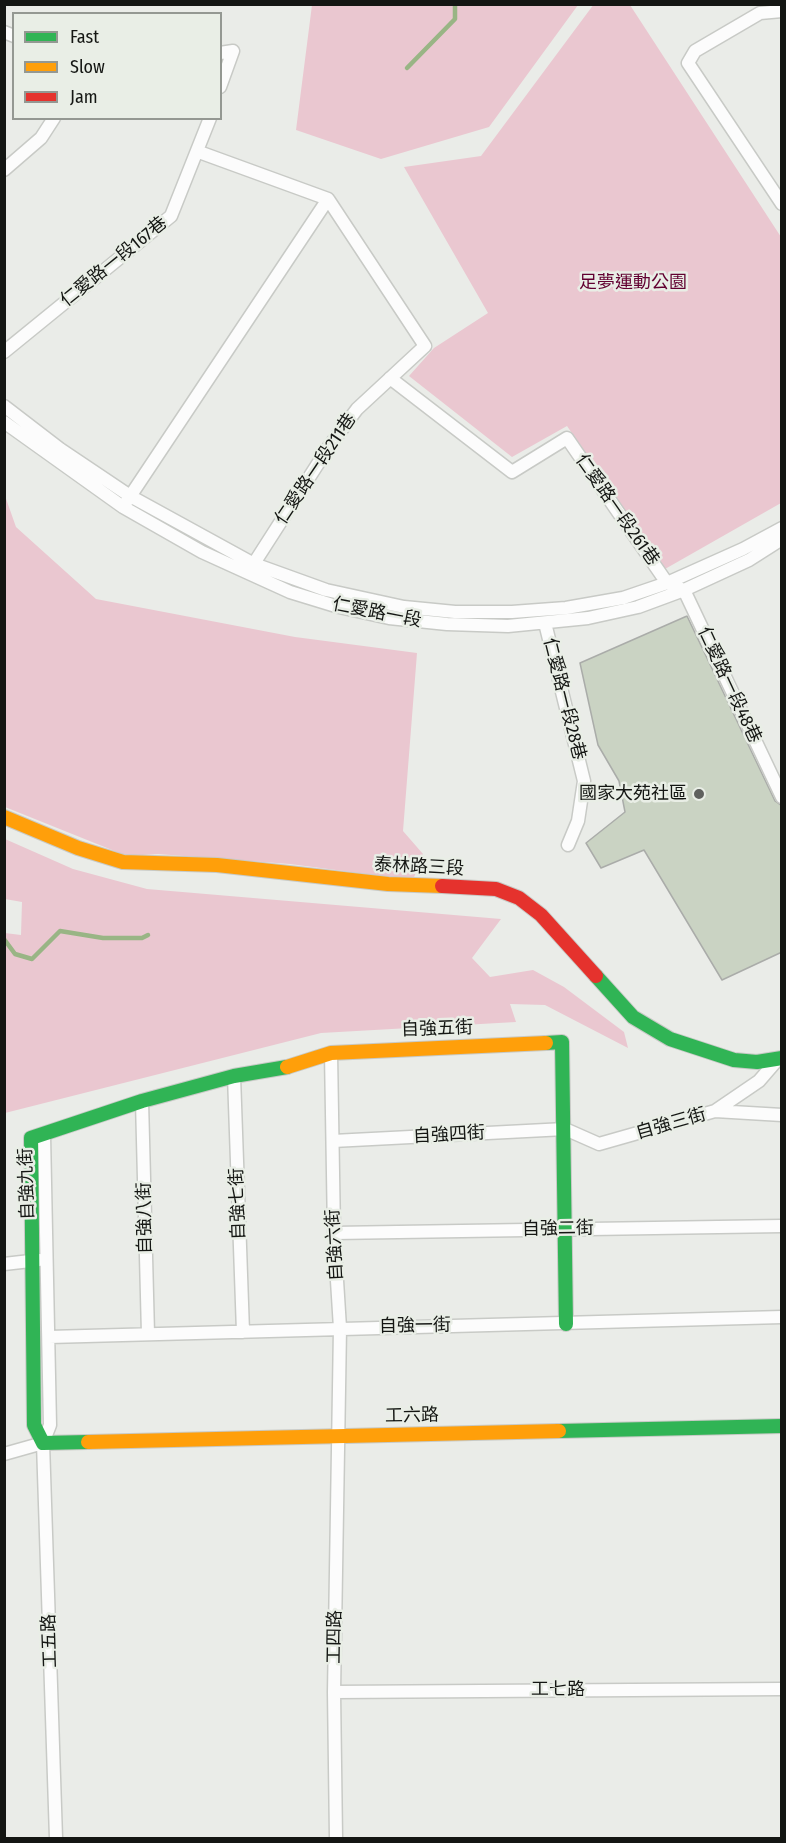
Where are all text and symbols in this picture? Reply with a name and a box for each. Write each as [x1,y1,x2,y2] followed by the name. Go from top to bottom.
[12,12,222,120] legend
[70,26,99,48] text: Fast
[70,56,105,78] text: Slow
[70,86,98,108] text: Jam
[56,212,172,312] street label: 仁愛路一段167巷
[579,272,687,294] park label: 足夢運動公園
[271,409,361,529] street label: 仁愛路一段211巷
[571,450,663,570] street label: 仁愛路一段261巷
[331,594,423,632] street label: 仁愛路一段
[693,623,765,747] street label: 仁愛路一段48巷
[538,636,590,762] street label: 仁愛路一段28巷
[579,783,687,805] place label: 國家大苑社區
[692,787,706,801] marker: 國家大苑社區
[373,854,465,880] street label: 泰林路三段
[401,1017,473,1041] street label: 自強五街
[633,1104,709,1144] street label: 自強三街
[412,1122,486,1148] street label: 自強四街
[15,1148,39,1220] street label: 自強九街
[226,1168,250,1240] street label: 自強七街
[134,1182,156,1254] street label: 自強八街
[322,1208,348,1282] street label: 自強六街
[522,1218,594,1240] street label: 自強二街
[379,1315,451,1337] street label: 自強一街
[385,1405,439,1427] street label: 工六路
[324,1610,346,1664] street label: 工四路
[38,1614,62,1668] street label: 工五路
[531,1679,585,1701] street label: 工七路

